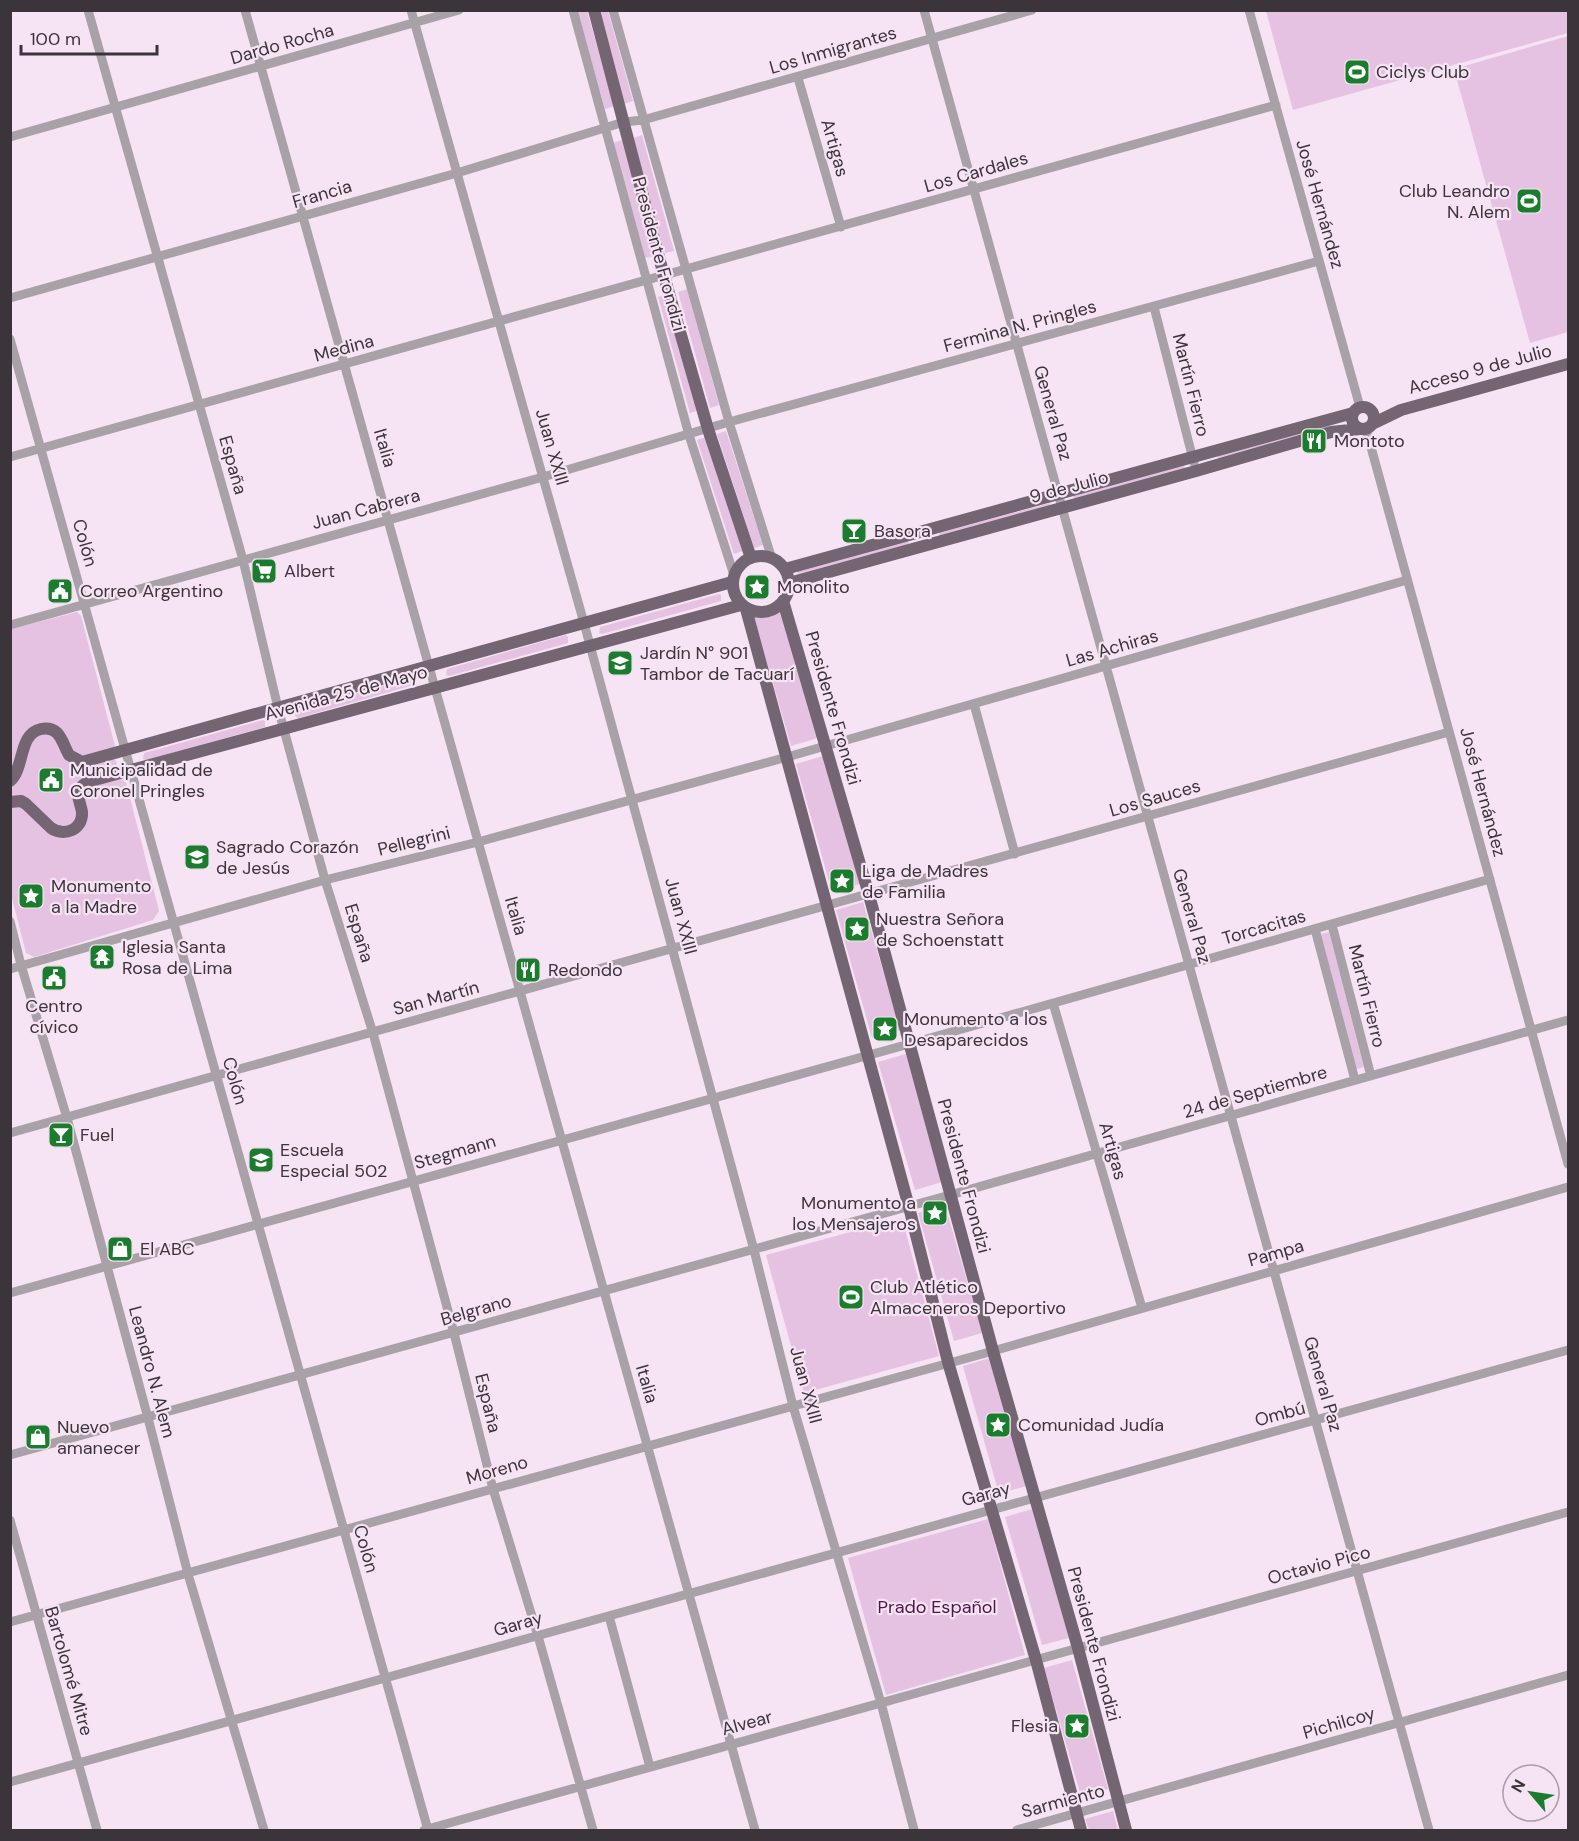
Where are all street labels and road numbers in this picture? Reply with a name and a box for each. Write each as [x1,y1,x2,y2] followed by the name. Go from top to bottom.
[227,18,337,70] street label: Dardo Rocha
[767,20,899,80] street label: Los Inmigrantes
[815,116,855,180] street label: Artigas
[1290,137,1350,271] street label: José Hernández
[921,146,1031,198] street label: Los Cardales
[289,174,355,214] street label: Francia
[627,174,691,334] street label: Presidente Frondizi
[941,294,1099,358] street label: Fermina N. Pringles
[311,329,377,367] street label: Medina
[1167,331,1215,439] street label: Martín Fierro
[1406,338,1554,400] street label: Acceso 9 de Julio
[1028,363,1078,463] street label: General Paz
[530,406,574,488] street label: Juan XXIII
[368,426,402,470] street label: Italia
[213,433,253,497] street label: España
[1027,465,1111,509] street label: 9 de Julio
[309,483,423,535] street label: Juan Cabrera
[67,516,103,570] street label: Colón
[1063,623,1161,673] street label: Las Achiras
[800,628,866,788] street label: Presidente Frondizi
[262,660,430,726] street label: Avenida 25 de Mayo
[1454,725,1512,859] street label: José Hernández
[1107,774,1203,822] street label: Los Sauces
[375,820,453,862] street label: Pellegrini
[1167,866,1217,966] street label: General Paz
[659,875,703,957] street label: Juan XXIII
[499,894,533,938] street label: Italia
[339,901,379,965] street label: España
[1219,904,1309,950] street label: Torcacitas
[1343,942,1391,1050] street label: Martín Fierro
[390,975,482,1021] street label: San Martín
[217,1054,253,1108] street label: Colón
[1180,1060,1330,1124] street label: 24 de Septiembre
[932,1096,996,1256] street label: Presidente Frondizi
[1093,1119,1133,1183] street label: Artigas
[411,1129,499,1175] street label: Stegmann
[1245,1234,1307,1272] street label: Pampa
[438,1288,514,1332] street label: Belgrano
[123,1303,181,1441] street label: Leandro N. Alem
[1298,1334,1348,1434] street label: General Paz
[784,1344,828,1426] street label: Juan XXIII
[630,1362,664,1406] street label: Italia
[469,1371,507,1435] street label: España
[1252,1396,1308,1432] street label: Ombú
[463,1450,531,1490] street label: Moreno
[959,1476,1013,1512] street label: Garay
[348,1522,384,1576] street label: Colón
[1265,1540,1373,1590] street label: Octavio Pico
[1062,1564,1126,1724] street label: Presidente Frondizi
[39,1603,99,1739] street label: Bartolomé Mitre
[491,1606,545,1642] street label: Garay
[1300,1701,1378,1745] street label: Pichilcoy
[719,1705,775,1741] street label: Alvear
[1019,1778,1107,1824] street label: Sarmiento

